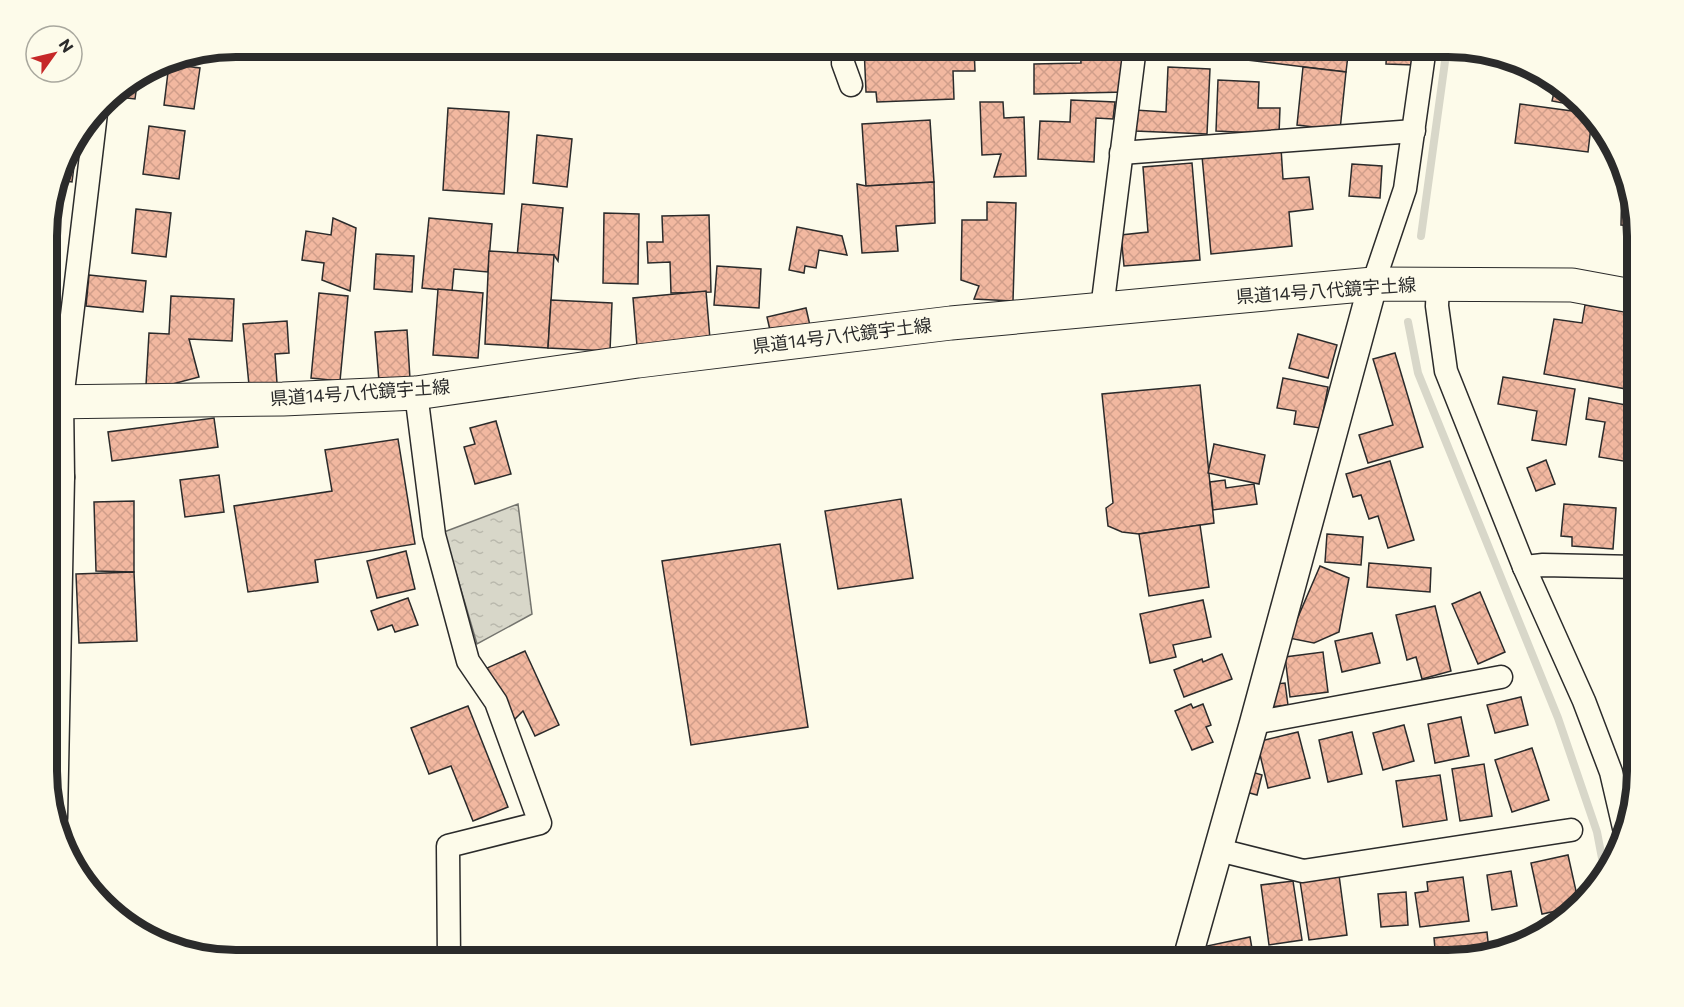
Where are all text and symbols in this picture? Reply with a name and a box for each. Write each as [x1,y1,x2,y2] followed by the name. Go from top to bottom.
[24,24,84,84] north arrow
[56,35,78,56] text: N
[1235,273,1417,307] street label: 県道14号八代鏡宇土線
[751,313,933,357] street label: 県道14号八代鏡宇土線
[269,375,451,409] street label: 県道14号八代鏡宇土線

